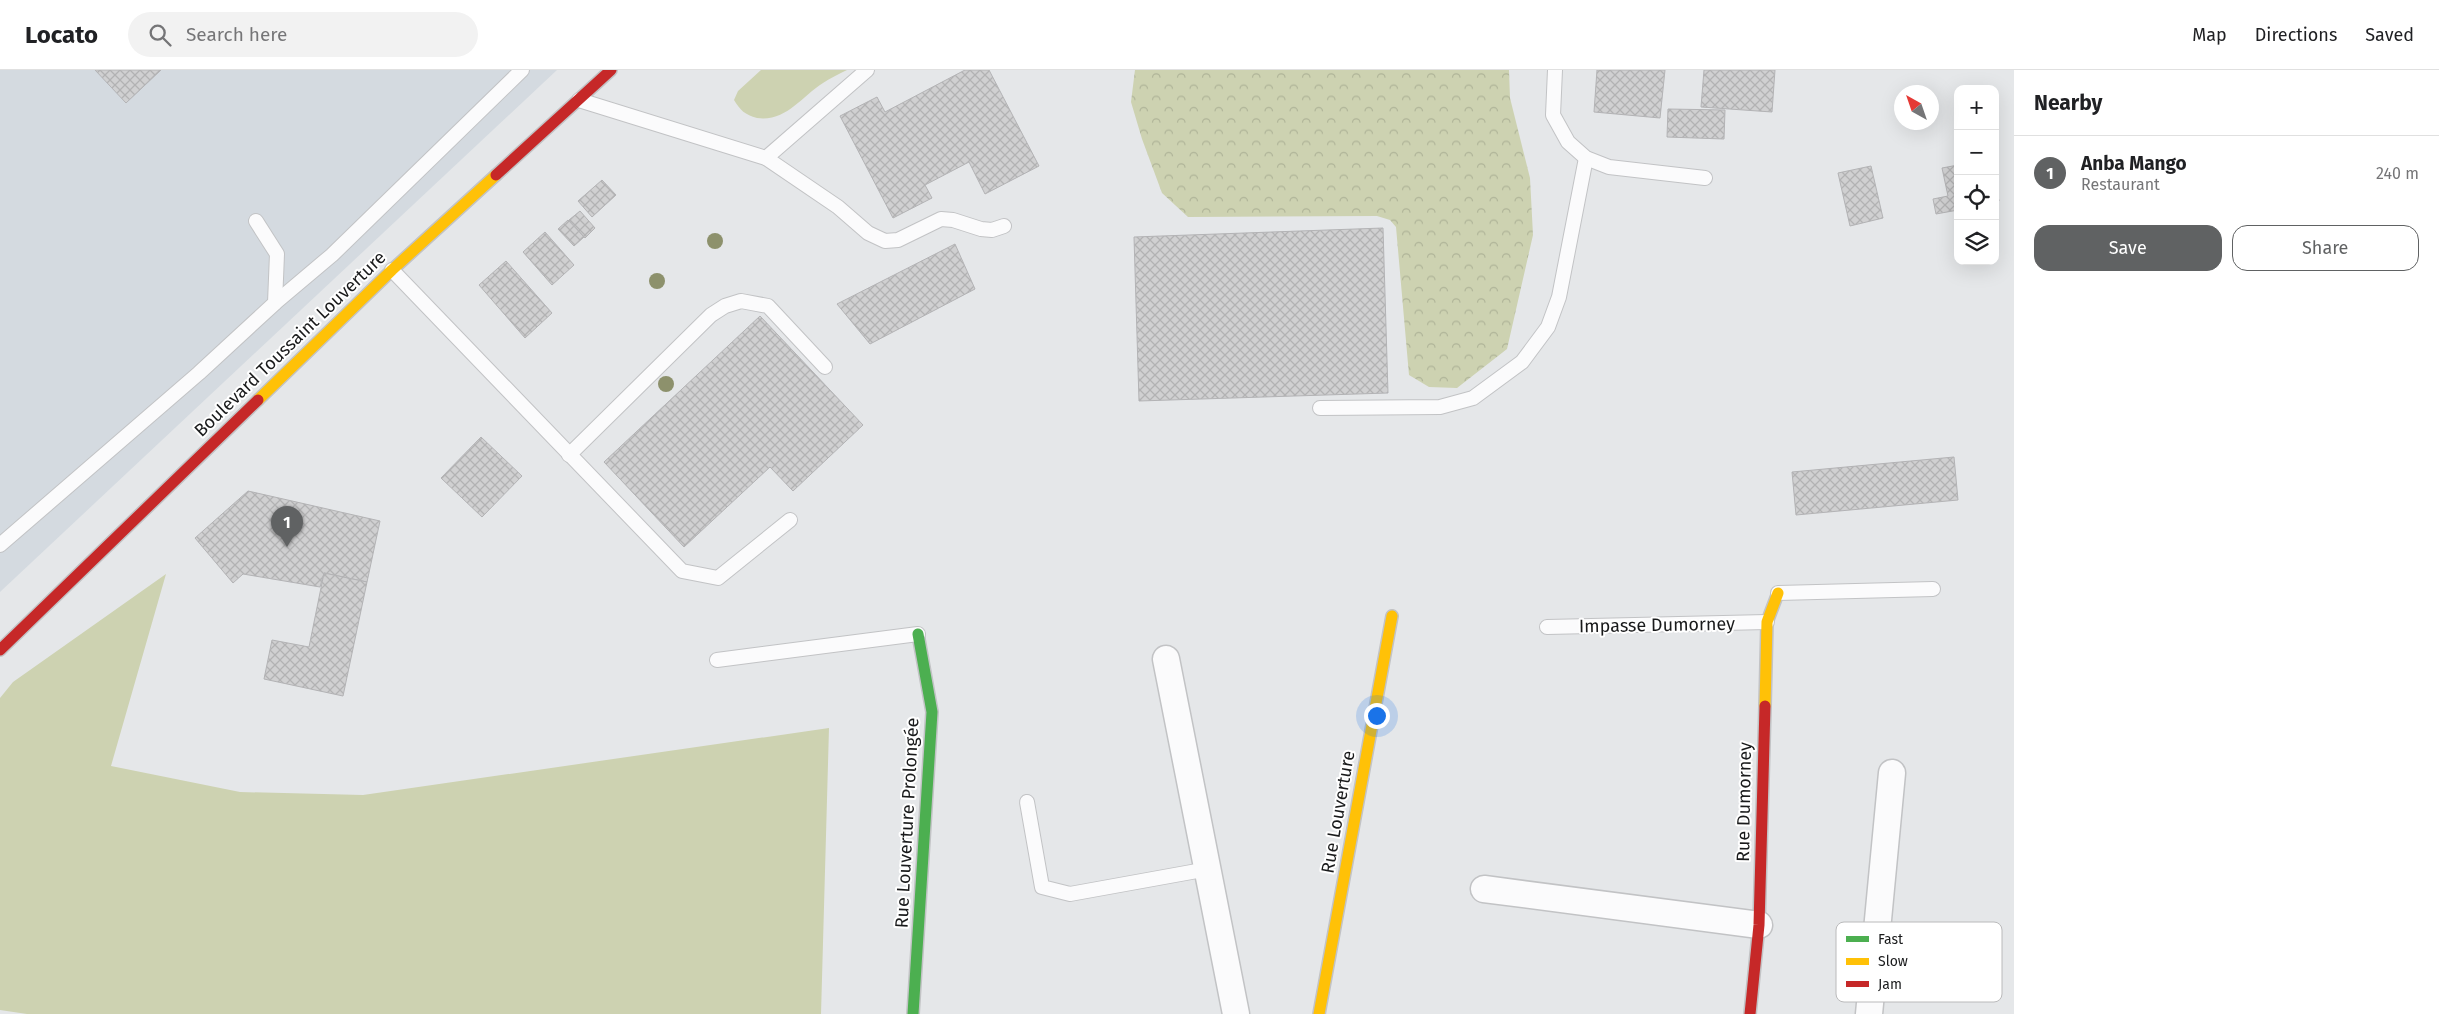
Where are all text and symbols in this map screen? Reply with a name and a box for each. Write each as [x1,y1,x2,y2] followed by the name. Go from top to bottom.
[128,12,478,57] search box
[25,21,98,49] text: Locato
[146,21,174,49] icon: search
[186,23,287,46] text: Search here
[2192,24,2227,46] text: Map
[2255,24,2337,46] text: Directions
[2365,24,2414,46] text: Saved
[1894,85,1939,130] north arrow
[1954,85,1999,265] map controls
[1954,85,1999,130] button: +
[2034,90,2102,116] text: Nearby
[1954,130,1999,175] button: −
[2081,152,2187,175] text: Anba Mango
[2046,164,2054,183] text: 1
[2376,164,2419,183] text: 240 m
[1954,175,1999,220] button: locate
[2081,175,2160,194] text: Restaurant
[1954,220,1999,265] button: layers
[2034,225,2222,271] button: Save
[2232,225,2419,271] button: Share
[190,247,390,441] street label: Boulevard Toussaint Louverture
[271,506,303,547] pin: 1
[1579,613,1735,637] street label: Impasse Dumorney
[1364,703,1390,729] your location
[890,717,924,929] street label: Rue Louverture Prolongée
[1732,742,1756,862] street label: Rue Dumorney
[1316,749,1360,875] street label: Rue Louverture
[1836,922,2002,1002] legend
[1878,931,1904,948] text: Fast
[1878,953,1908,970] text: Slow
[1878,976,1902,993] text: Jam

